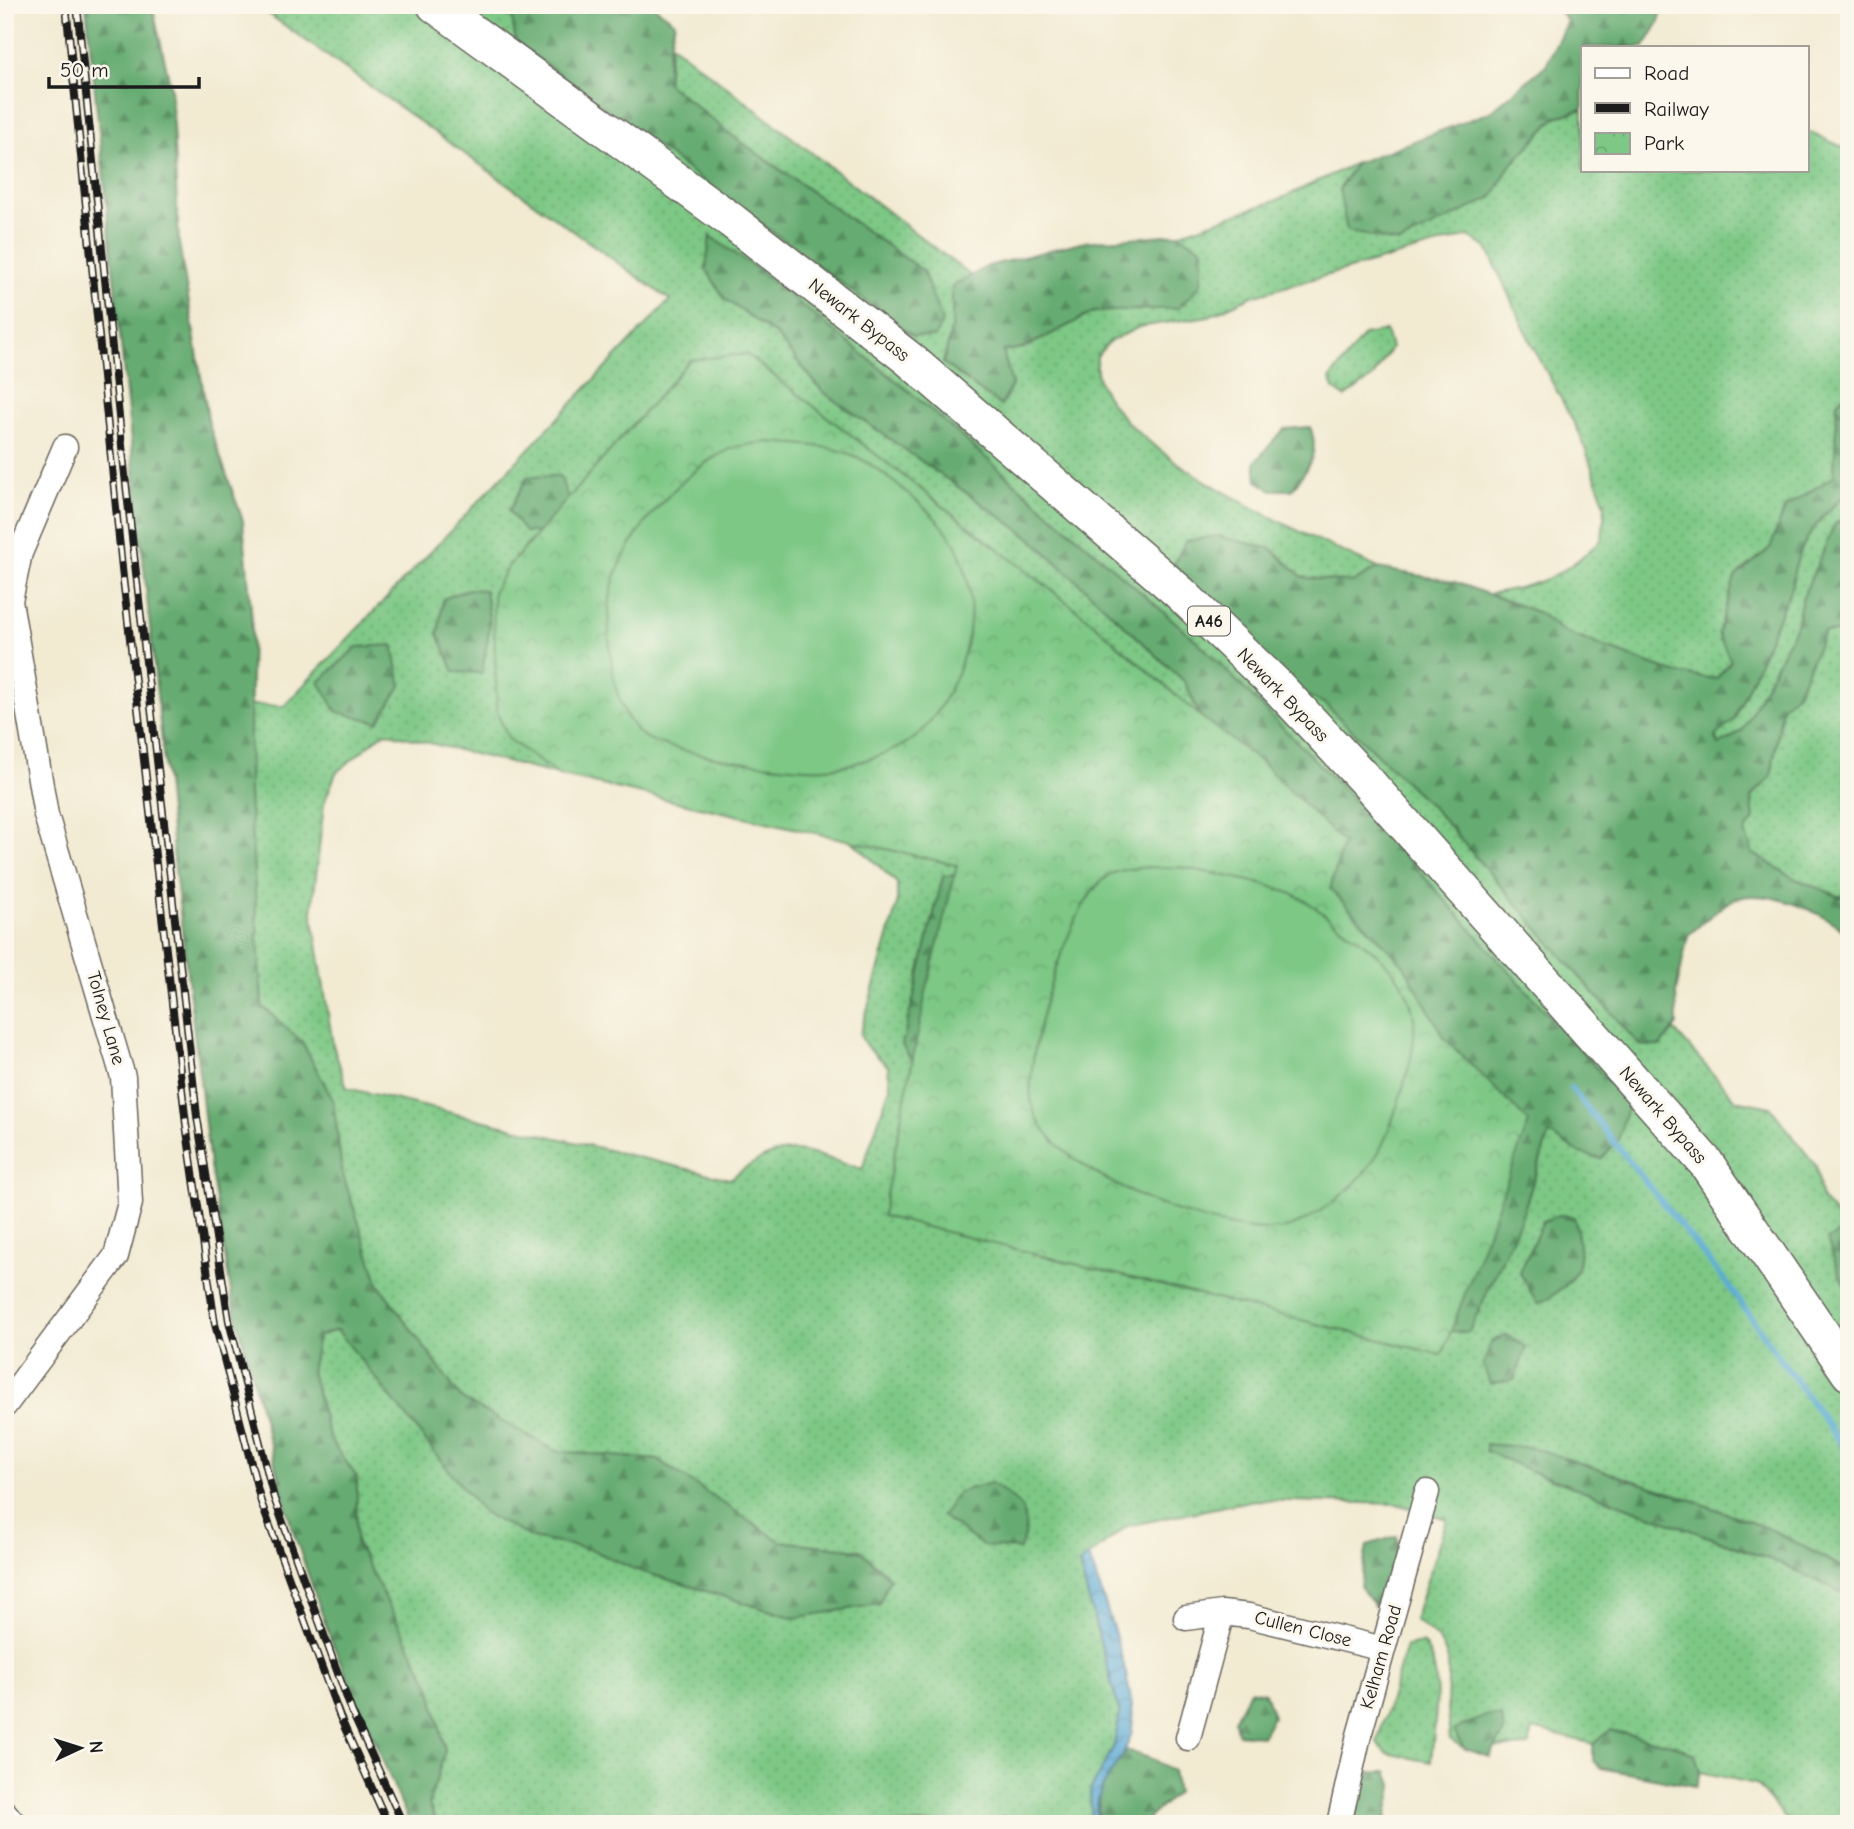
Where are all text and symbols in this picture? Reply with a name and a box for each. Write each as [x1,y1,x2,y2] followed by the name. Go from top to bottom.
[49,46,200,90] scale bar
[1581,46,1808,172] legend
[60,58,109,82] text: 50 m
[1644,61,1689,85] text: Road
[1644,97,1709,121] text: Railway
[1644,131,1684,155] text: Park
[804,274,914,366] street label: Newark Bypass
[1188,606,1230,636] road number: A46
[1233,644,1333,747] street label: Newark Bypass
[82,969,130,1067] street label: Tolney Lane
[1615,1062,1711,1168] street label: Newark Bypass
[1356,1602,1406,1712] street label: Kelham Road
[1252,1606,1354,1652] street label: Cullen Close
[46,1714,116,1784] north arrow
[85,1740,107,1754] text: N

